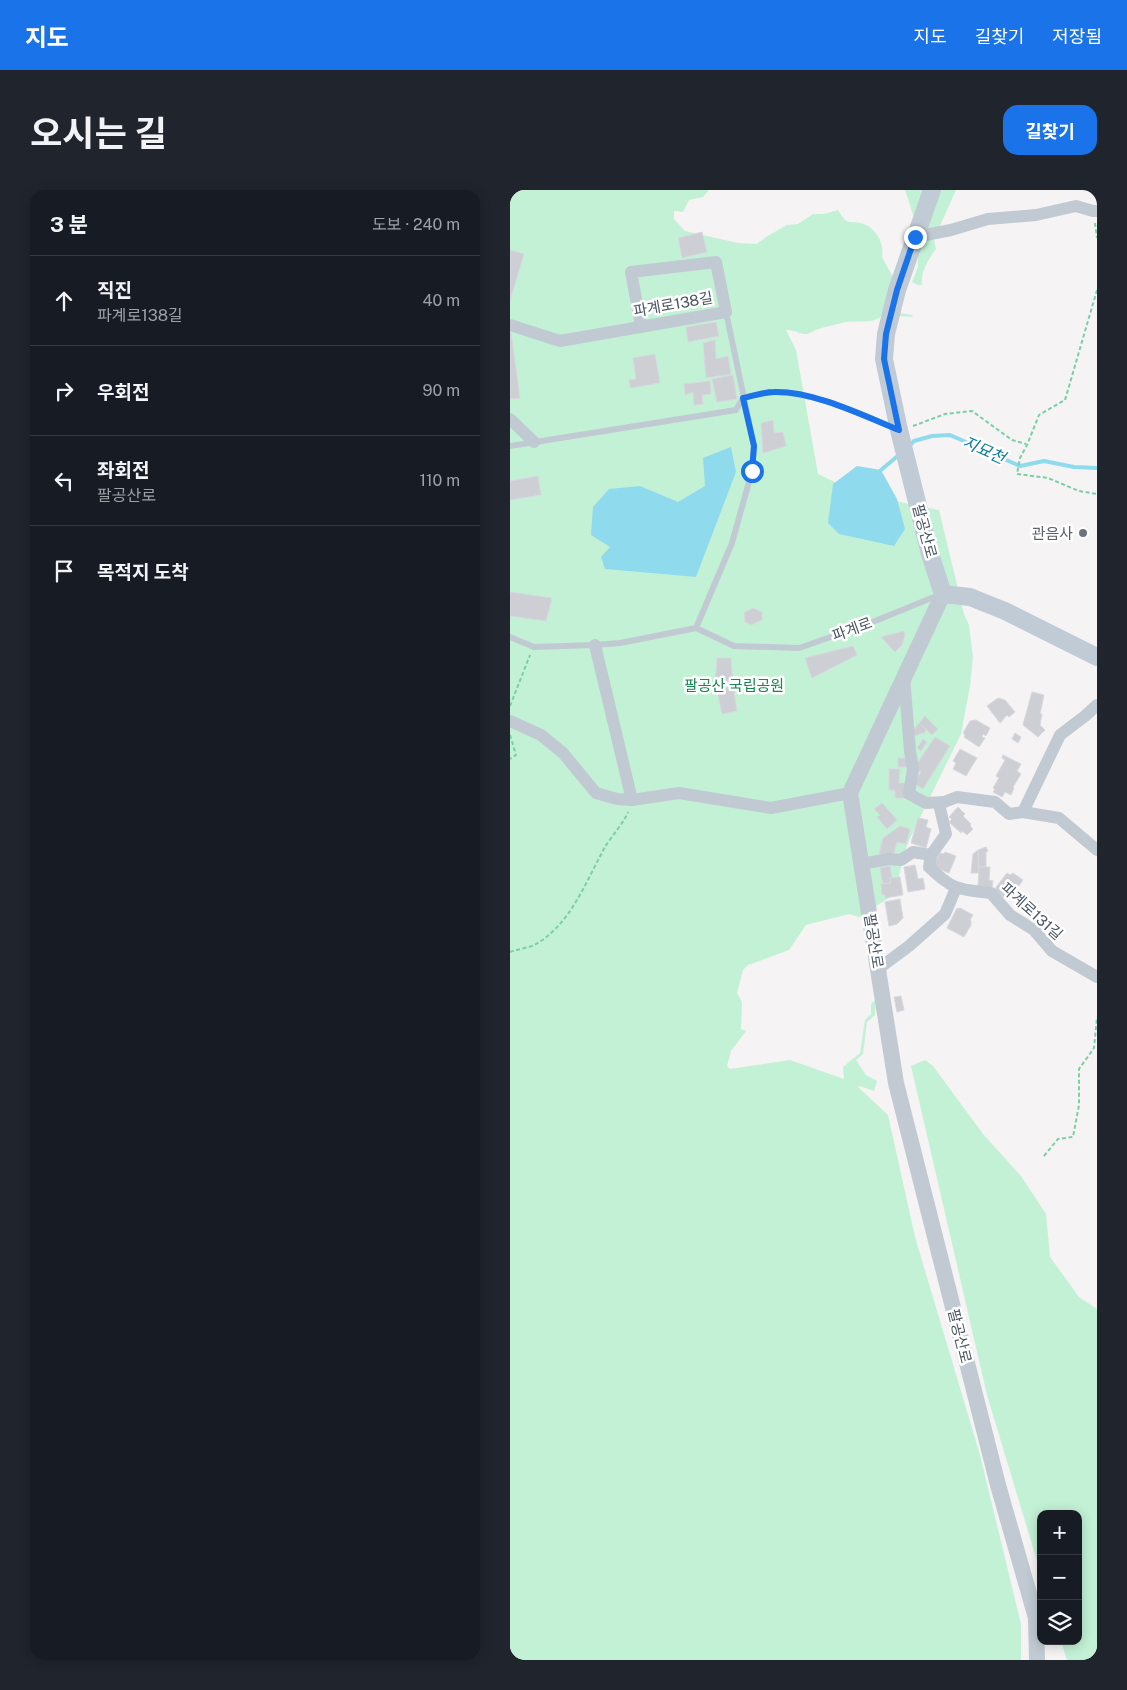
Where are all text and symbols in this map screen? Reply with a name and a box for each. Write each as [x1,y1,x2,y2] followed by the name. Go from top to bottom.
[25,23,69,51] text: 지도
[914,26,947,47] text: 지도
[975,26,1024,47] text: 길찾기
[1052,26,1102,47] text: 저장됨
[1003,105,1097,155] button: 길찾기
[30,113,167,154] text: 오시는 길
[50,212,88,237] text: 3 분
[372,215,460,234] text: 도보 · 240 m
[904,226,927,249] route end
[97,279,132,301] text: 직진
[50,287,78,315] icon: ahead
[632,289,714,319] street label: 파계로138길
[422,291,460,310] text: 40 m
[97,306,183,325] text: 파계로138길
[50,377,78,405] icon: right
[97,381,149,403] text: 우회전
[423,381,460,400] text: 90 m
[960,432,1010,469] water label: 지묘천
[97,459,149,481] text: 좌회전
[741,460,764,483] route start
[50,467,78,495] icon: left
[419,471,460,490] text: 110 m
[97,486,156,505] text: 팔공산로
[910,502,940,560] street label: 팔공산로
[1032,525,1073,542] place label: 관음사
[1077,527,1089,539] marker: 관음사
[50,557,78,585] icon: arrive
[97,561,189,583] text: 목적지 도착
[830,614,874,644] street label: 파계로
[684,677,784,694] park label: 팔공산 국립공원
[998,879,1066,943] street label: 파계로131길
[861,912,887,970] street label: 팔공산로
[945,1307,975,1365] street label: 팔공산로
[1037,1510,1082,1645] map controls
[1037,1510,1082,1555] button: +
[1037,1555,1082,1600] button: −
[1037,1600,1082,1645] button: layers

